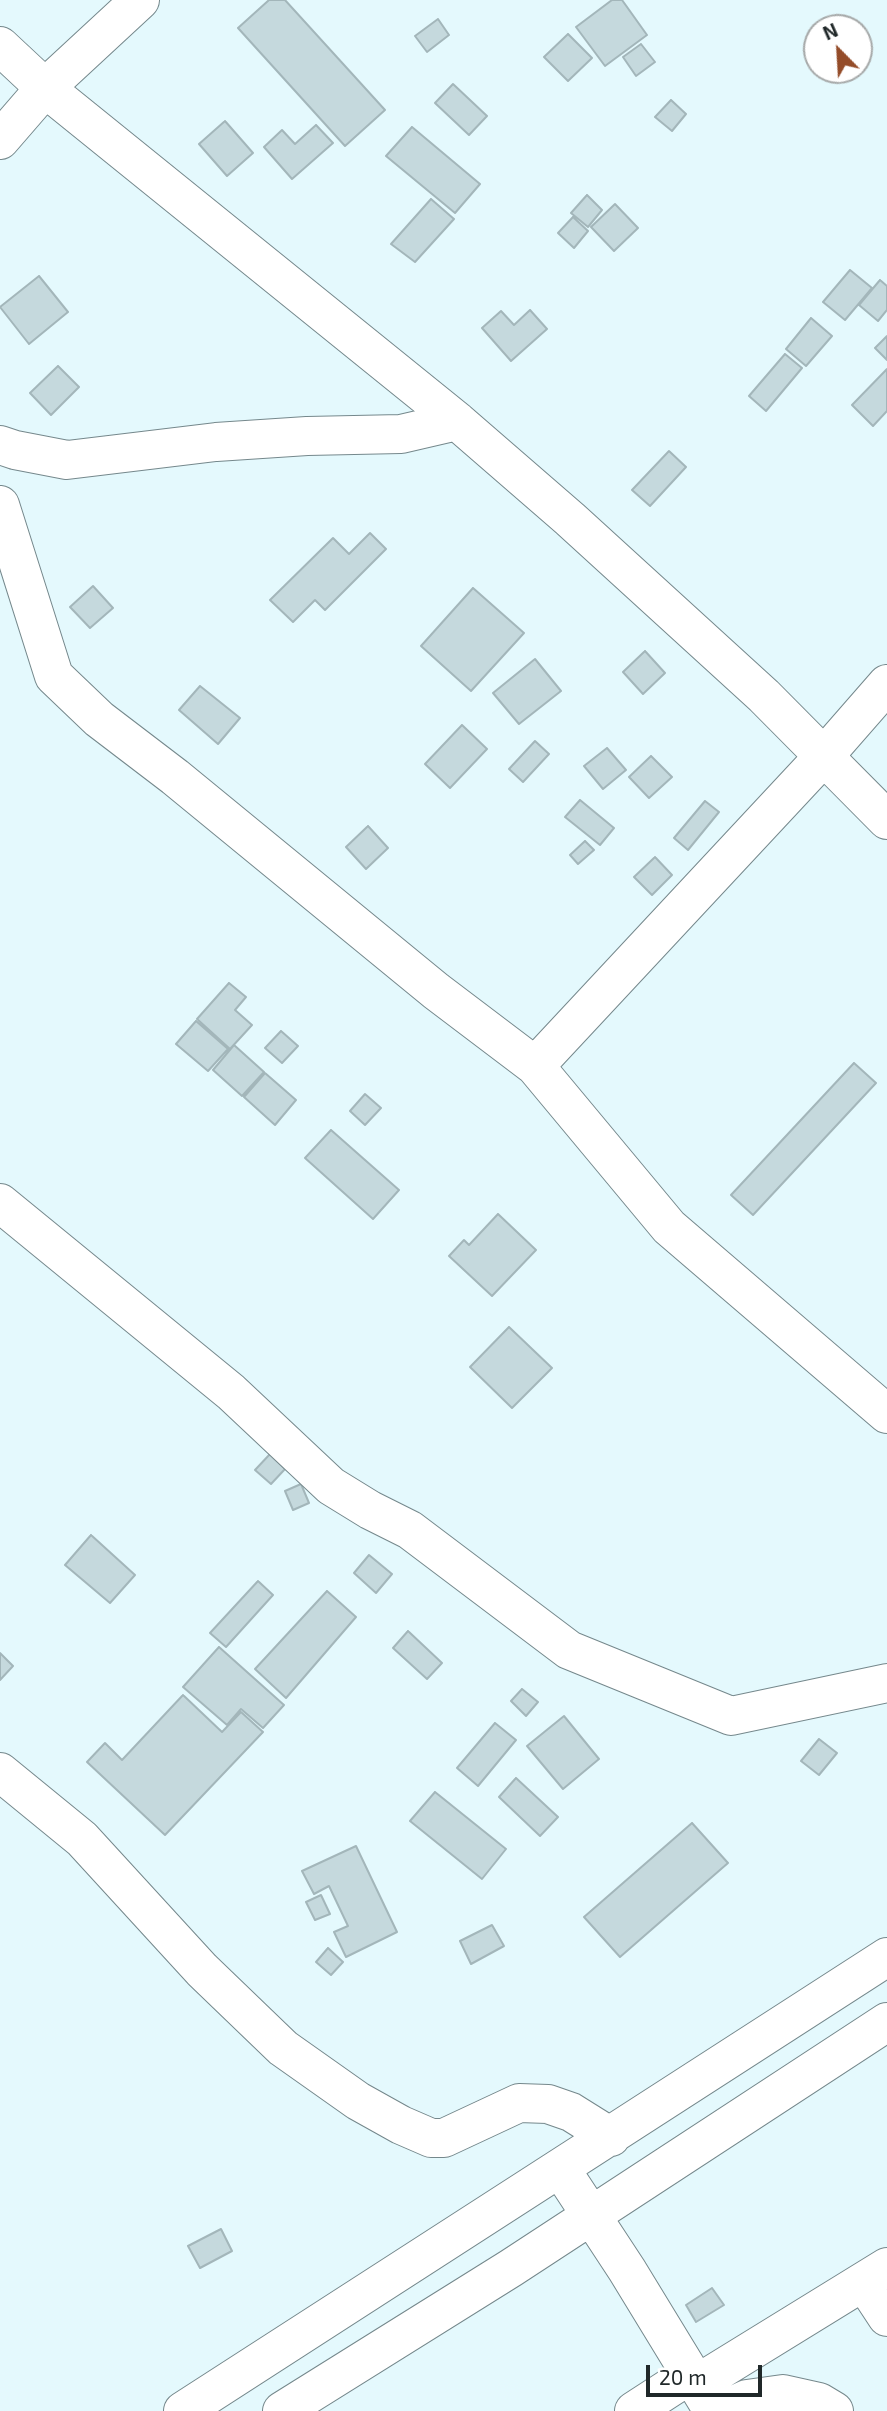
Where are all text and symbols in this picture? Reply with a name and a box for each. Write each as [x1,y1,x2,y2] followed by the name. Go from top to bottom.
[803,14,873,84] north arrow
[819,18,841,44] text: N
[649,2352,764,2396] scale bar
[659,2364,707,2389] text: 20 m

